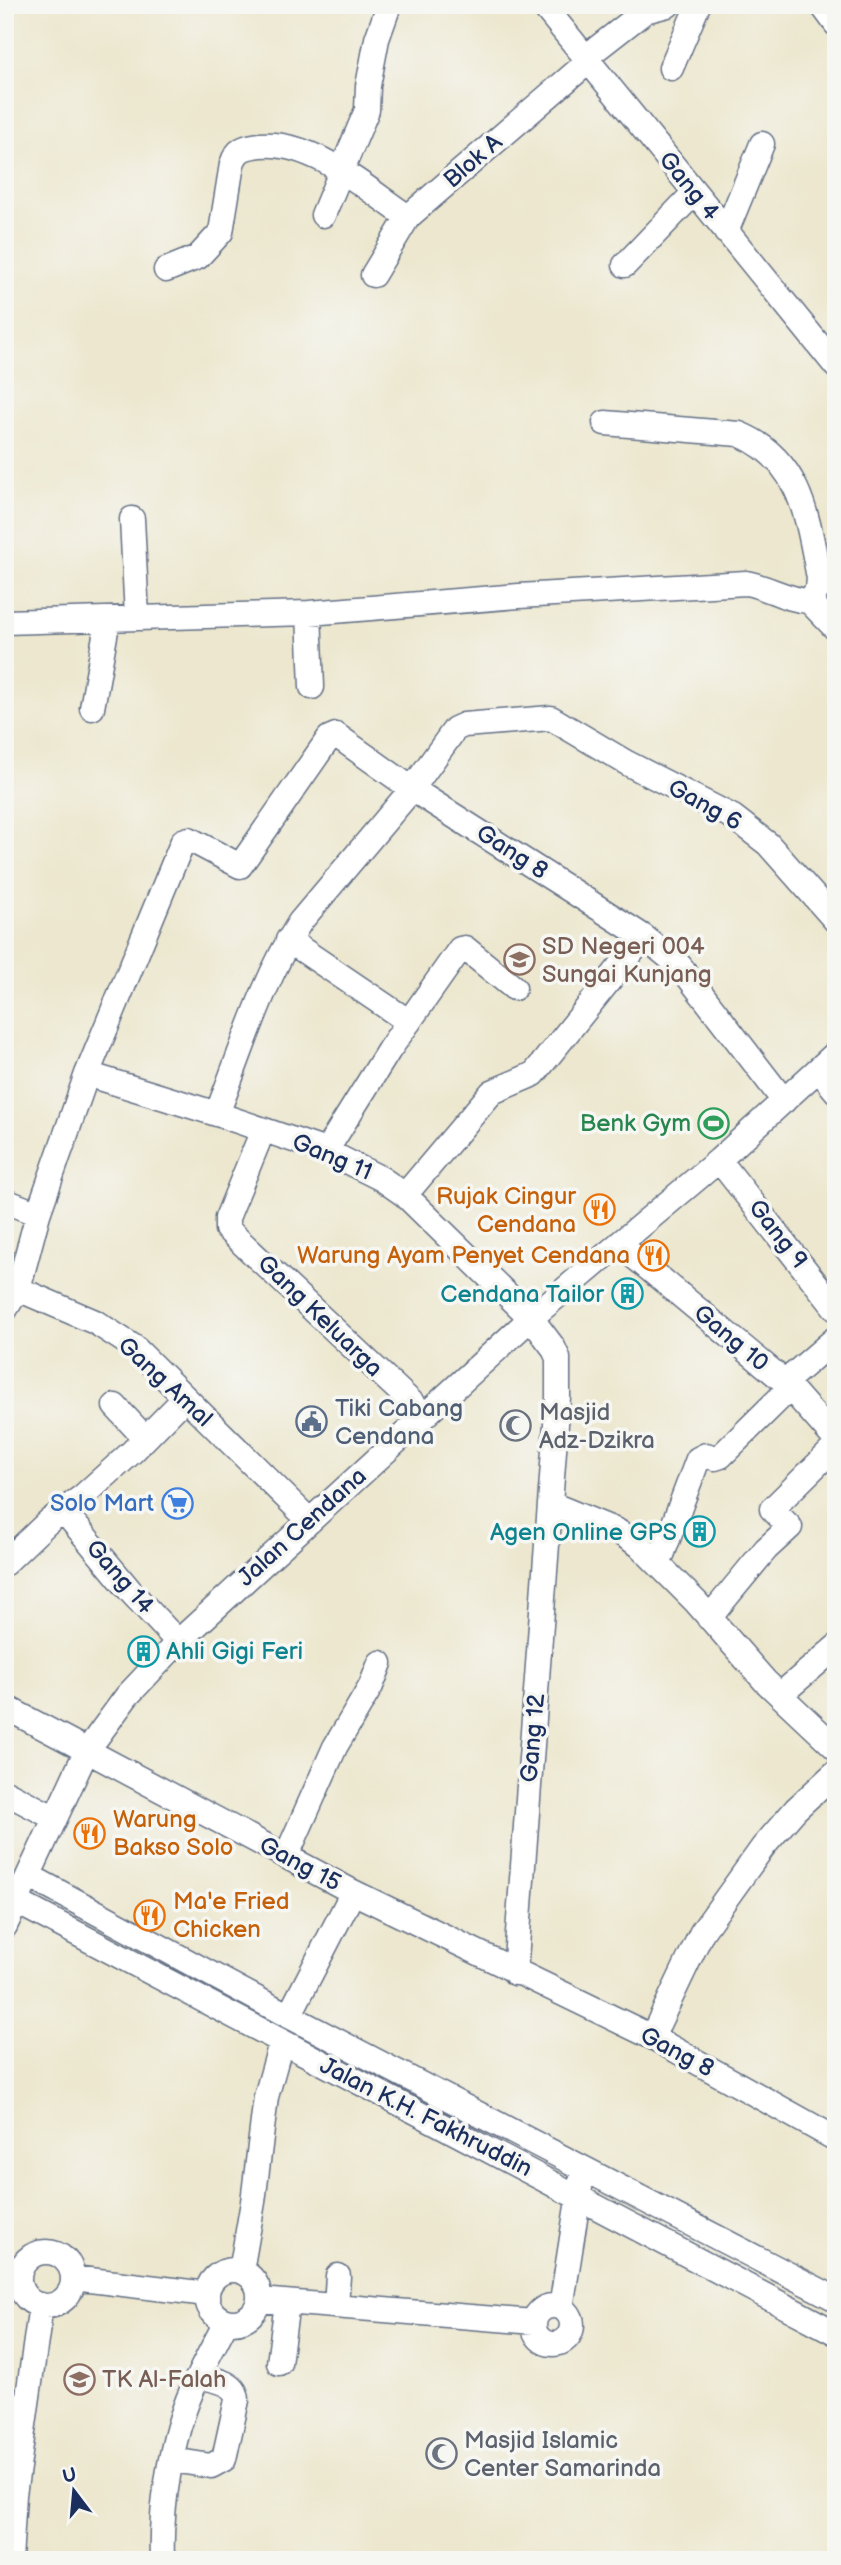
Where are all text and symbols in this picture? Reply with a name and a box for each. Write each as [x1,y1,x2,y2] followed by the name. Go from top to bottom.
[438,127,508,194] street label: Blok A
[653,146,726,227] street label: Gang 4
[663,773,747,837] street label: Gang 6
[471,818,553,886] street label: Gang 8
[542,932,712,989] place label: SD Negeri 004 Sungai Kunjang
[502,943,536,977] school or university icon: SD Negeri 004 Sungai Kunjang
[697,1106,731,1140] sports icon: Benk Gym
[580,1109,691,1138] place label: Benk Gym
[288,1127,376,1187] street label: Gang 11
[436,1182,576,1239] place label: Rujak Cingur Cendana
[582,1193,616,1227] restaurant icon: Rujak Cingur Cendana
[742,1194,814,1274] street label: Gang 9
[636,1238,670,1272] restaurant icon: Warung Ayam Penyet Cendana
[297,1241,630,1270] place label: Warung Ayam Penyet Cendana
[251,1249,389,1383] street label: Gang Keluarga
[610,1277,644,1311] building icon: Cendana Tailor
[440,1280,604,1309] place label: Cendana Tailor
[688,1298,774,1378] street label: Gang 10
[112,1331,218,1433] street label: Gang Amal
[335,1394,463,1451] place label: Tiki Cabang Cendana
[539,1398,655,1455] place label: Masjid Adz-Dzikra
[295,1405,329,1439] public building icon: Tiki Cabang Cendana
[499,1409,533,1443] mosque icon: Masjid Adz-Dzikra
[231,1461,373,1593] street label: Jalan Cendana
[160,1486,194,1520] supermarket icon: Solo Mart
[50,1489,155,1518] place label: Solo Mart
[683,1515,717,1549] building icon: Agen Online GPS
[490,1518,677,1547] place label: Agen Online GPS
[80,1534,160,1621] street label: Gang 14
[126,1634,160,1668] building icon: Ahli Gigi Feri
[166,1637,303,1666] place label: Ahli Gigi Feri
[515,1692,551,1784] street label: Gang 12
[113,1805,233,1862] place label: Warung Bakso Solo
[73,1816,107,1850] restaurant icon: Warung Bakso Solo
[254,1830,346,1898] street label: Gang 15
[173,1887,290,1944] place label: Ma'e Fried Chicken
[133,1898,167,1932] restaurant icon: Ma'e Fried Chicken
[635,2021,719,2083] street label: Gang 8
[315,2051,537,2183] street label: Jalan K.H. Fakhruddin
[62,2362,96,2396] school or university icon: TK Al-Falah
[102,2365,226,2394] place label: TK Al-Falah
[464,2426,661,2483] place label: Masjid Islamic Center Samarinda
[424,2437,458,2471] mosque icon: Masjid Islamic Center Samarinda
[38,2456,108,2526] north arrow
[60,2463,79,2489] text: U

